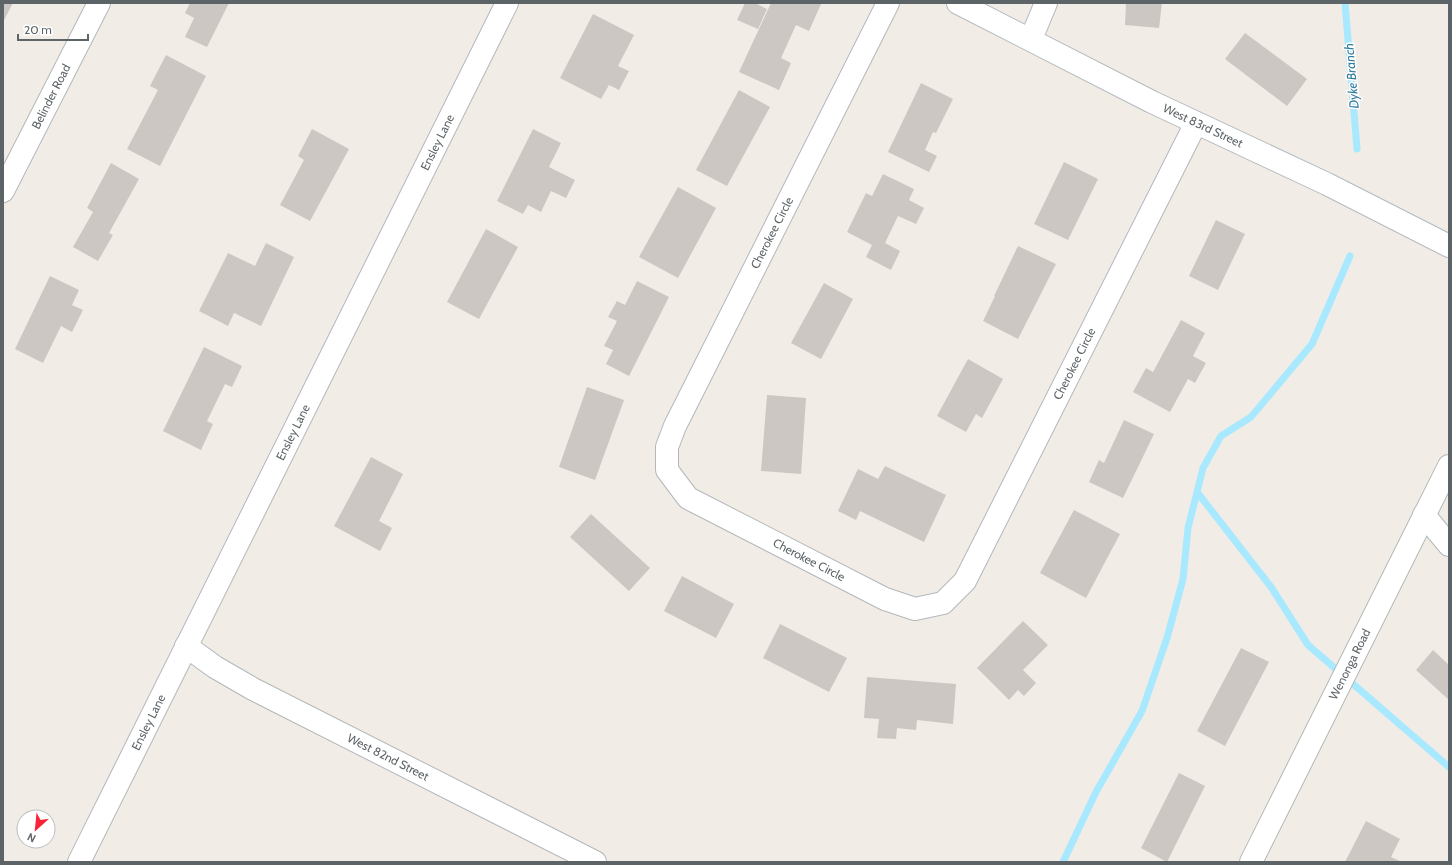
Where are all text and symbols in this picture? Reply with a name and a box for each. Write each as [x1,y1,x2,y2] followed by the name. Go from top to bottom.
[18,16,88,42] scale bar
[24,22,52,37] text: 20 m
[1340,43,1362,109] water label: Dyke Branch
[28,61,74,131] street label: Belinder Road
[1161,100,1245,151] street label: West 83rd Street
[417,112,457,173] street label: Ensley Lane
[747,194,796,271] street label: Cherokee Circle
[1050,325,1099,402] street label: Cherokee Circle
[272,402,313,463] street label: Ensley Lane
[771,535,848,584] street label: Cherokee Circle
[1325,626,1373,702] street label: Wenonga Road
[128,692,168,753] street label: Ensley Lane
[345,730,431,784] street label: West 82nd Street
[16,809,56,849] north arrow
[25,830,38,846] text: N

